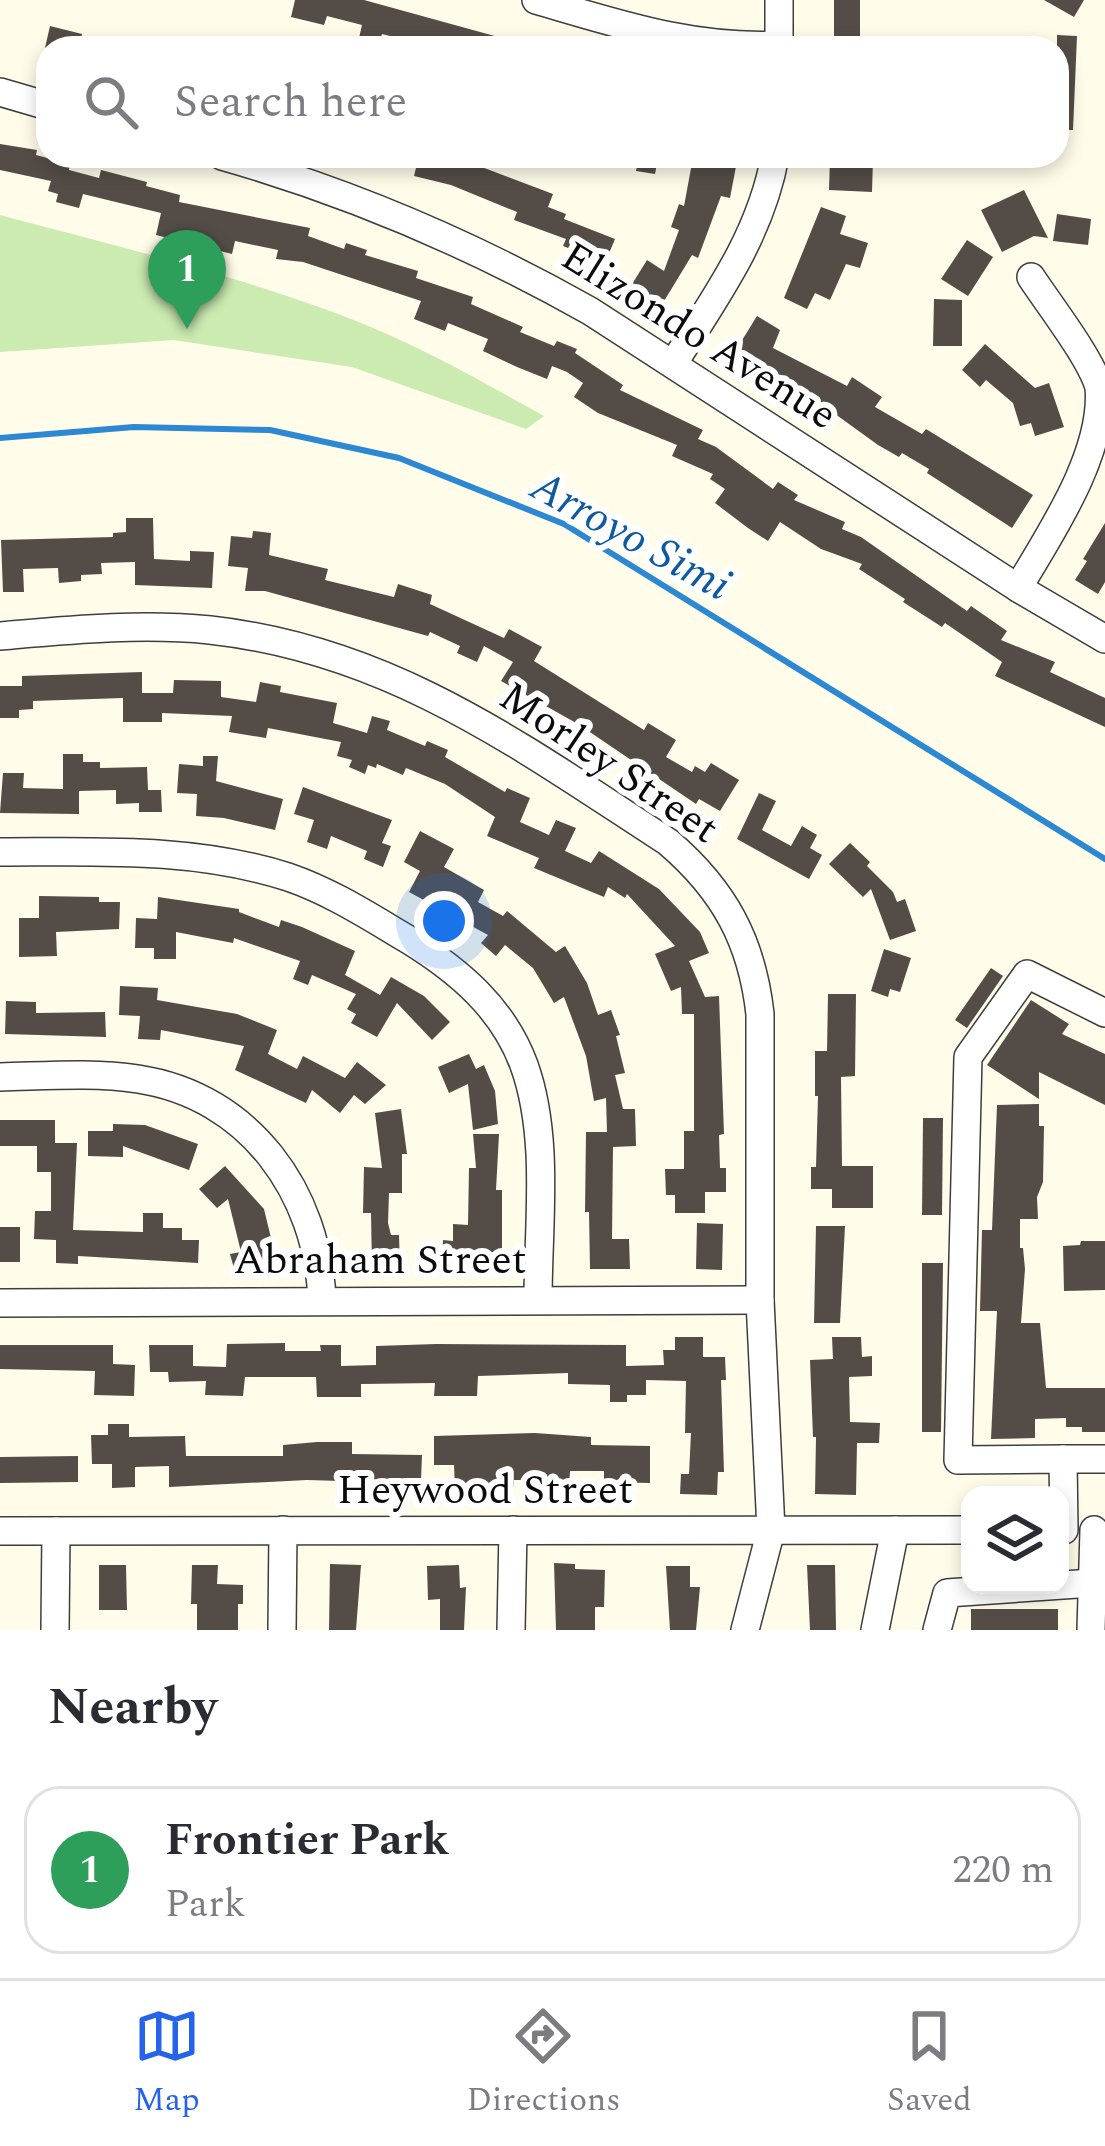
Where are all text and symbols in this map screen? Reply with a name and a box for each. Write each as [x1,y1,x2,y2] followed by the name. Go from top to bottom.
[36,36,1069,168] search box
[174,68,407,137] text: Search here
[78,69,144,135] icon: search
[548,226,849,446] street label: Elizondo Avenue
[148,230,226,329] pin: 1
[517,452,744,620] water label: Arroyo Simi
[486,666,731,860] street label: Morley Street
[414,891,474,951] your location
[233,1229,527,1292] street label: Abraham Street
[337,1459,633,1522] street label: Heywood Street
[961,1486,1069,1594] map controls
[961,1486,1069,1594] button: layers
[48,1669,217,1747] text: Nearby
[165,1806,449,1875] text: Frontier Park
[79,1841,101,1900] text: 1
[952,1841,1054,1900] text: 220 m
[165,1875,245,1934] text: Park
[133,2003,200,2125] tab: Map
[466,2003,620,2125] tab: Directions
[887,2003,972,2125] tab: Saved

